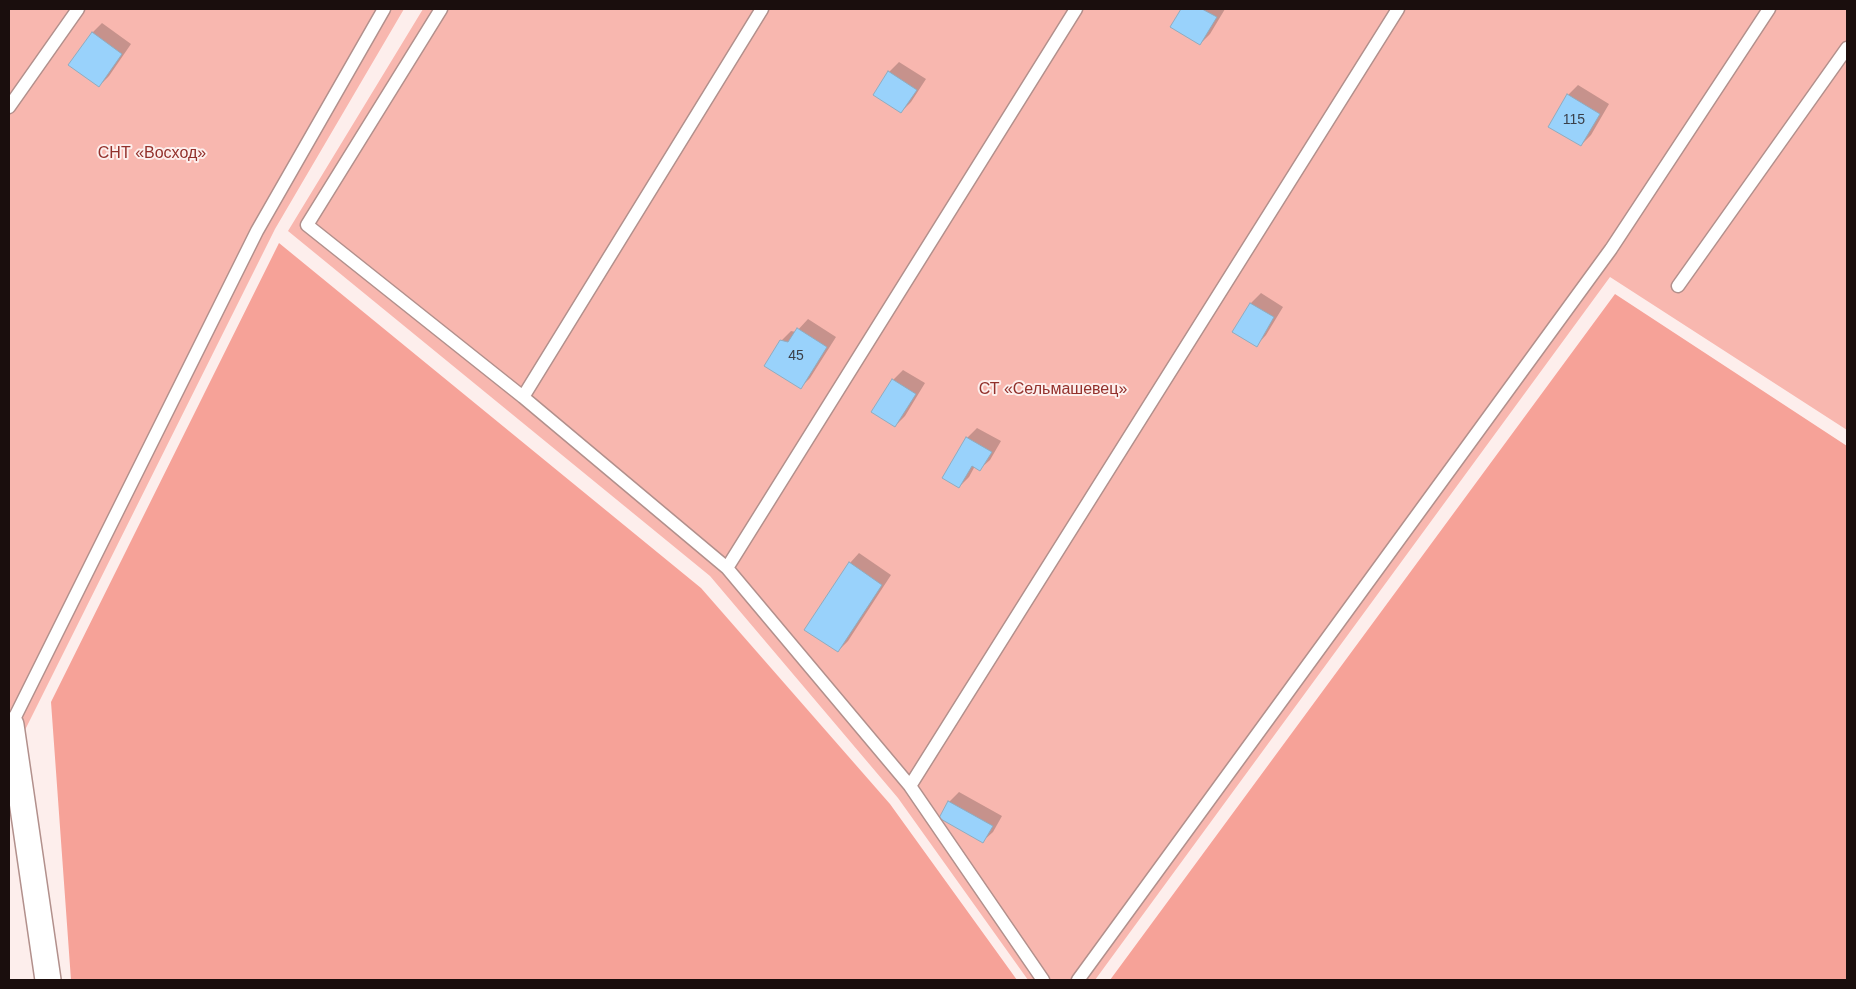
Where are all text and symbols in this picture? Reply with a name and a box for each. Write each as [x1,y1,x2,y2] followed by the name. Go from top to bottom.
[1563,112,1585,128] house number: 115
[98,144,206,164] park label: СНТ «Восход»
[788,348,804,364] house number: 45
[979,380,1127,400] park label: СТ «Сельмашевец»

